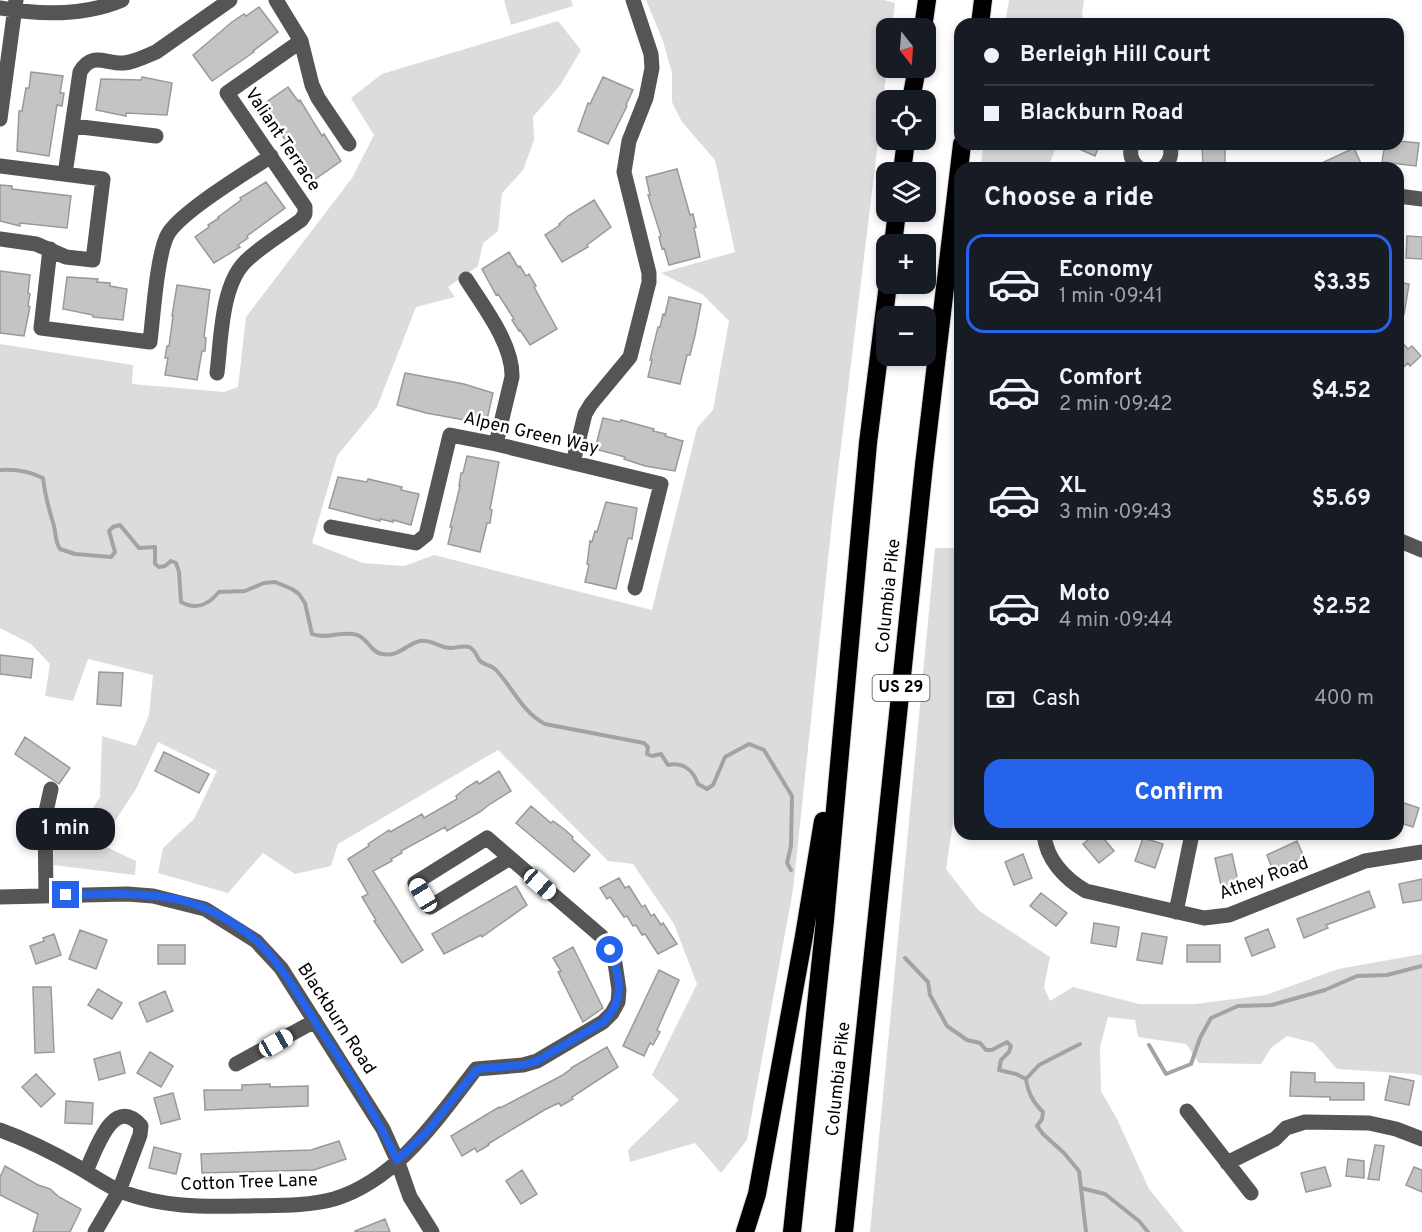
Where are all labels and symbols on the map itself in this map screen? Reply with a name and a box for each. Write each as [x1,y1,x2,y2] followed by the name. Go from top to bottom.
[876,18,936,78] north arrow
[239,84,325,196] street label: Valiant Terrace
[461,407,601,461] street label: Alpen Green Way
[872,538,906,654] street label: Columbia Pike
[872,675,930,701] road number: US 29
[16,808,116,850] callout: 1 min
[1216,852,1312,906] street label: Athey Road
[521,865,559,903] car
[406,875,440,915] car
[52,881,79,908] route end
[596,936,623,963] route start
[291,959,381,1079] street label: Blackburn Road
[822,1021,856,1137] street label: Columbia Pike
[256,1026,296,1060] car
[180,1169,318,1197] street label: Cotton Tree Lane

